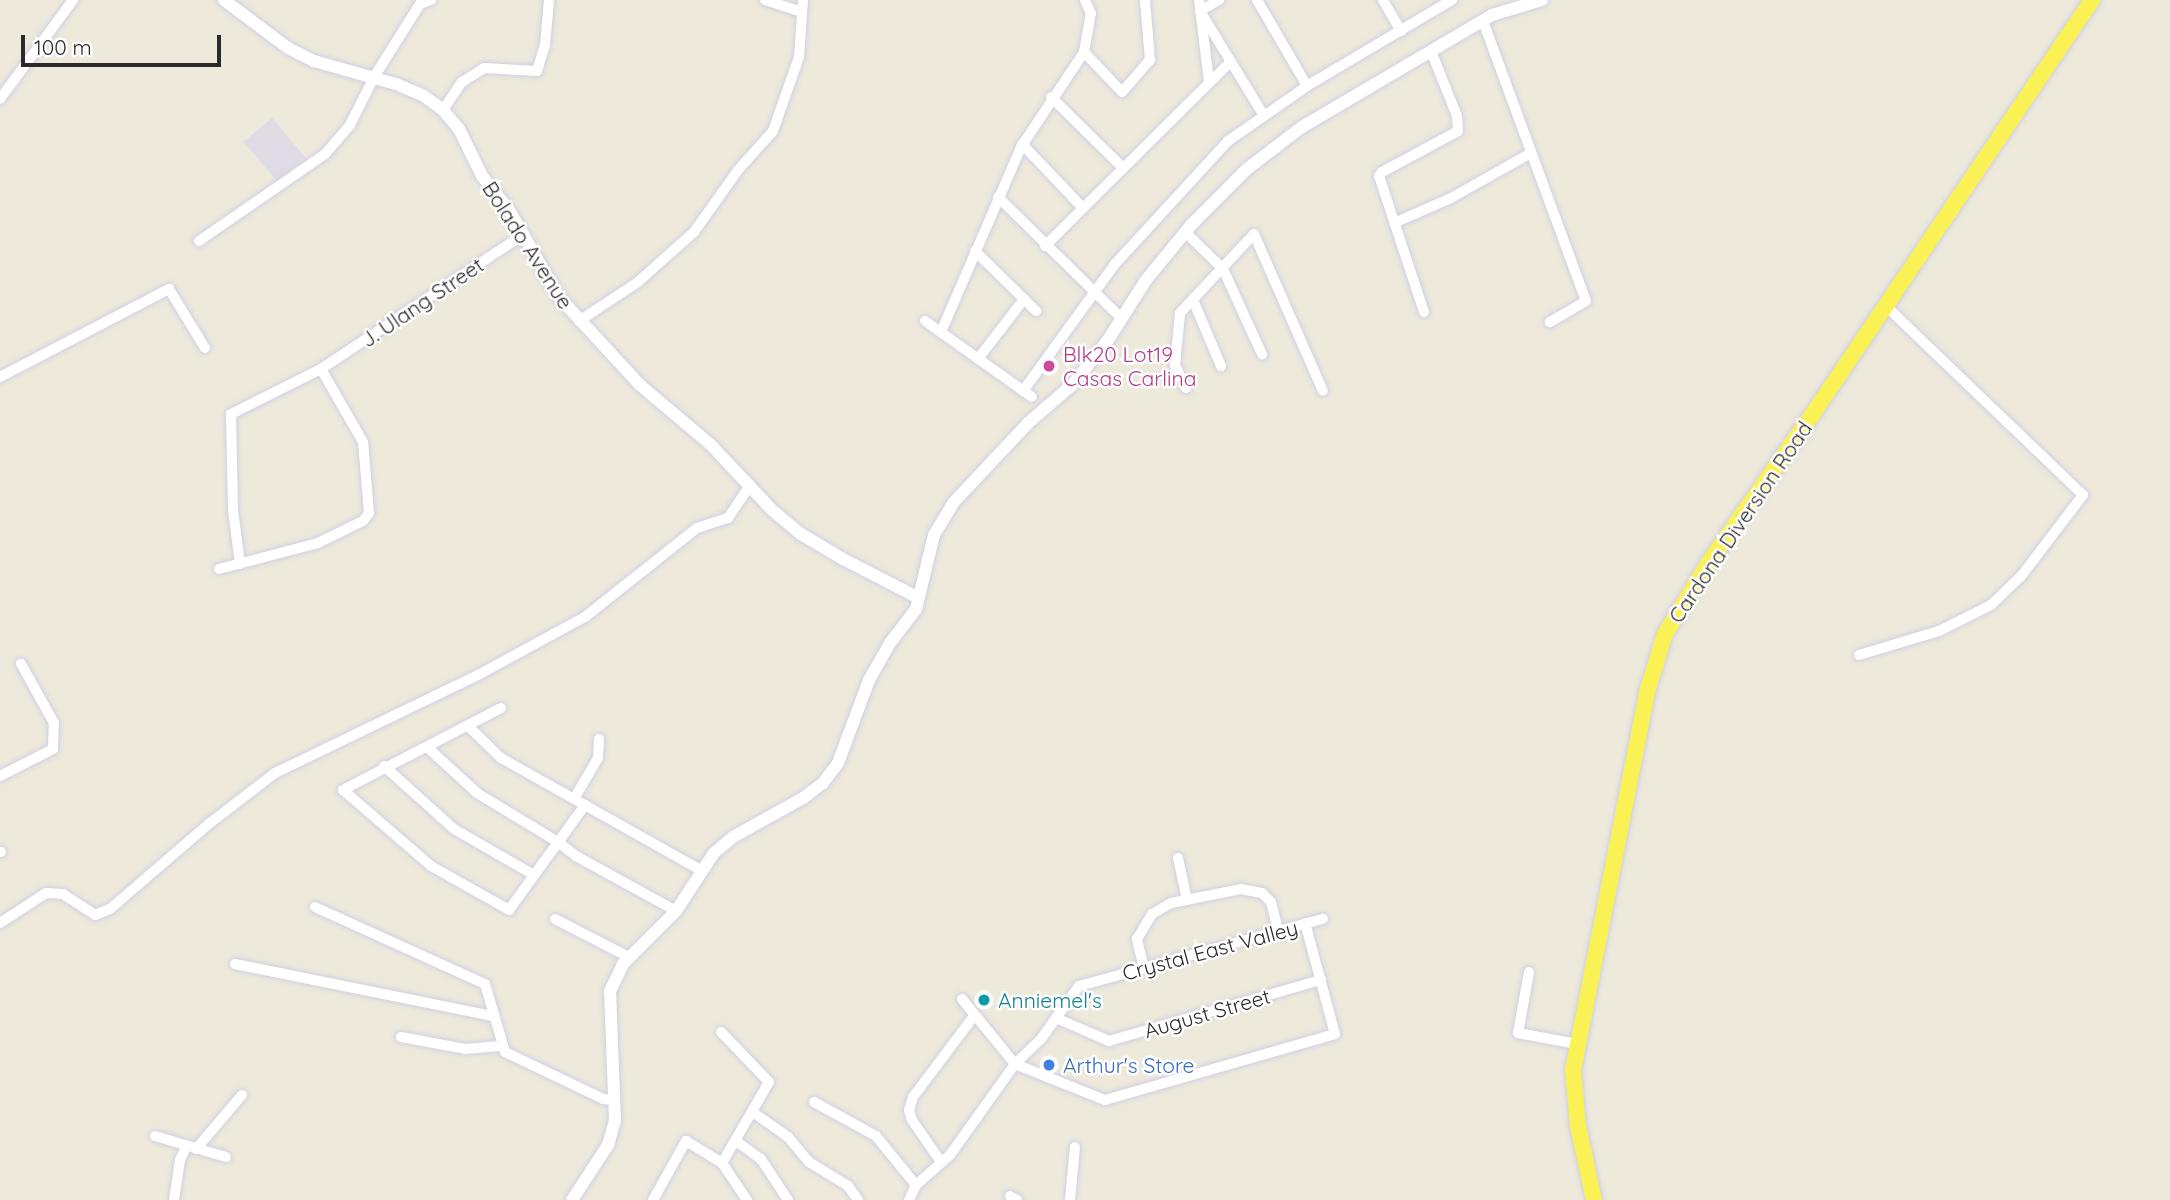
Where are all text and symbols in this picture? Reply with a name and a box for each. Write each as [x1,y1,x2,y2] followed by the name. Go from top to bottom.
[24,21,224,65] scale bar
[34,34,92,60] text: 100 m
[477,177,579,313] street label: Bolado Avenue
[356,252,488,352] street label: J. Ulang Street
[1063,341,1196,391] place label: Blk20 Lot19 Casas Carlina
[1041,358,1057,374] marker: Blk20 Lot19 Casas Carlina
[1663,416,1817,628] street label: Cardona Diversion Road
[1119,914,1301,986] street label: Crystal East Valley
[1141,983,1273,1043] street label: August Street
[998,987,1102,1013] place label: Anniemel's
[976,992,992,1008] marker: Anniemel's
[1063,1052,1194,1078] place label: Arthur's Store
[1041,1057,1057,1073] marker: Arthur's Store

